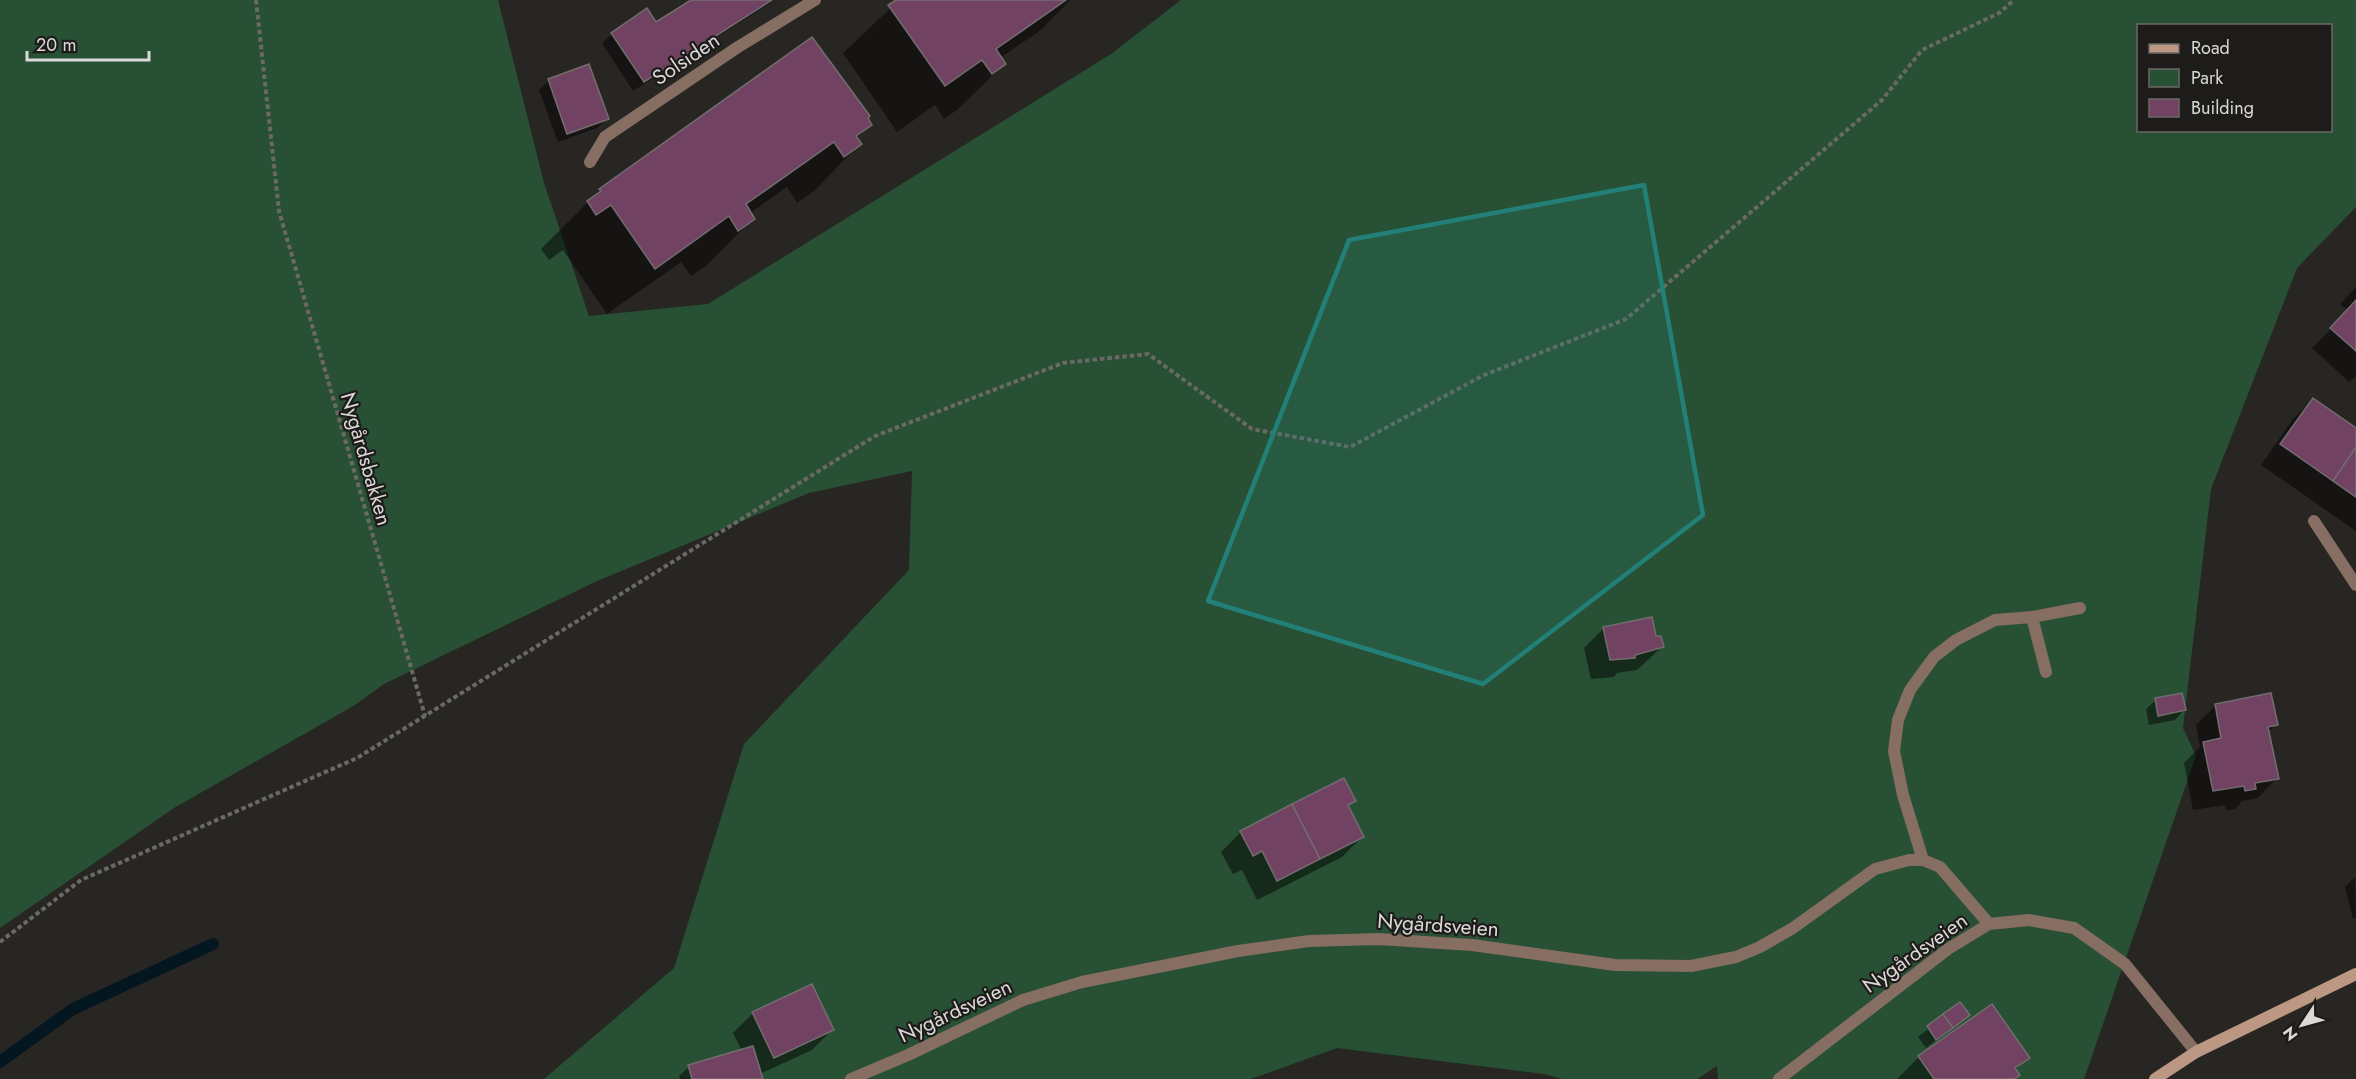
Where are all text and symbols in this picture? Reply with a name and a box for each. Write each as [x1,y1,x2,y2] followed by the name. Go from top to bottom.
[27,24,148,62] scale bar
[2137,24,2332,132] legend
[646,25,726,93] street label: Solsiden
[36,32,76,58] text: 20 m
[2191,35,2230,61] text: Road
[2191,65,2223,91] text: Park
[2191,95,2254,121] text: Building
[333,389,399,529] street label: Nygårdsbakken
[1376,906,1500,944] street label: Nygårdsveien
[1856,906,1974,1000] street label: Nygårdsveien
[893,972,1017,1050] street label: Nygårdsveien
[2272,995,2332,1055] north arrow
[2277,1022,2303,1045] text: N

